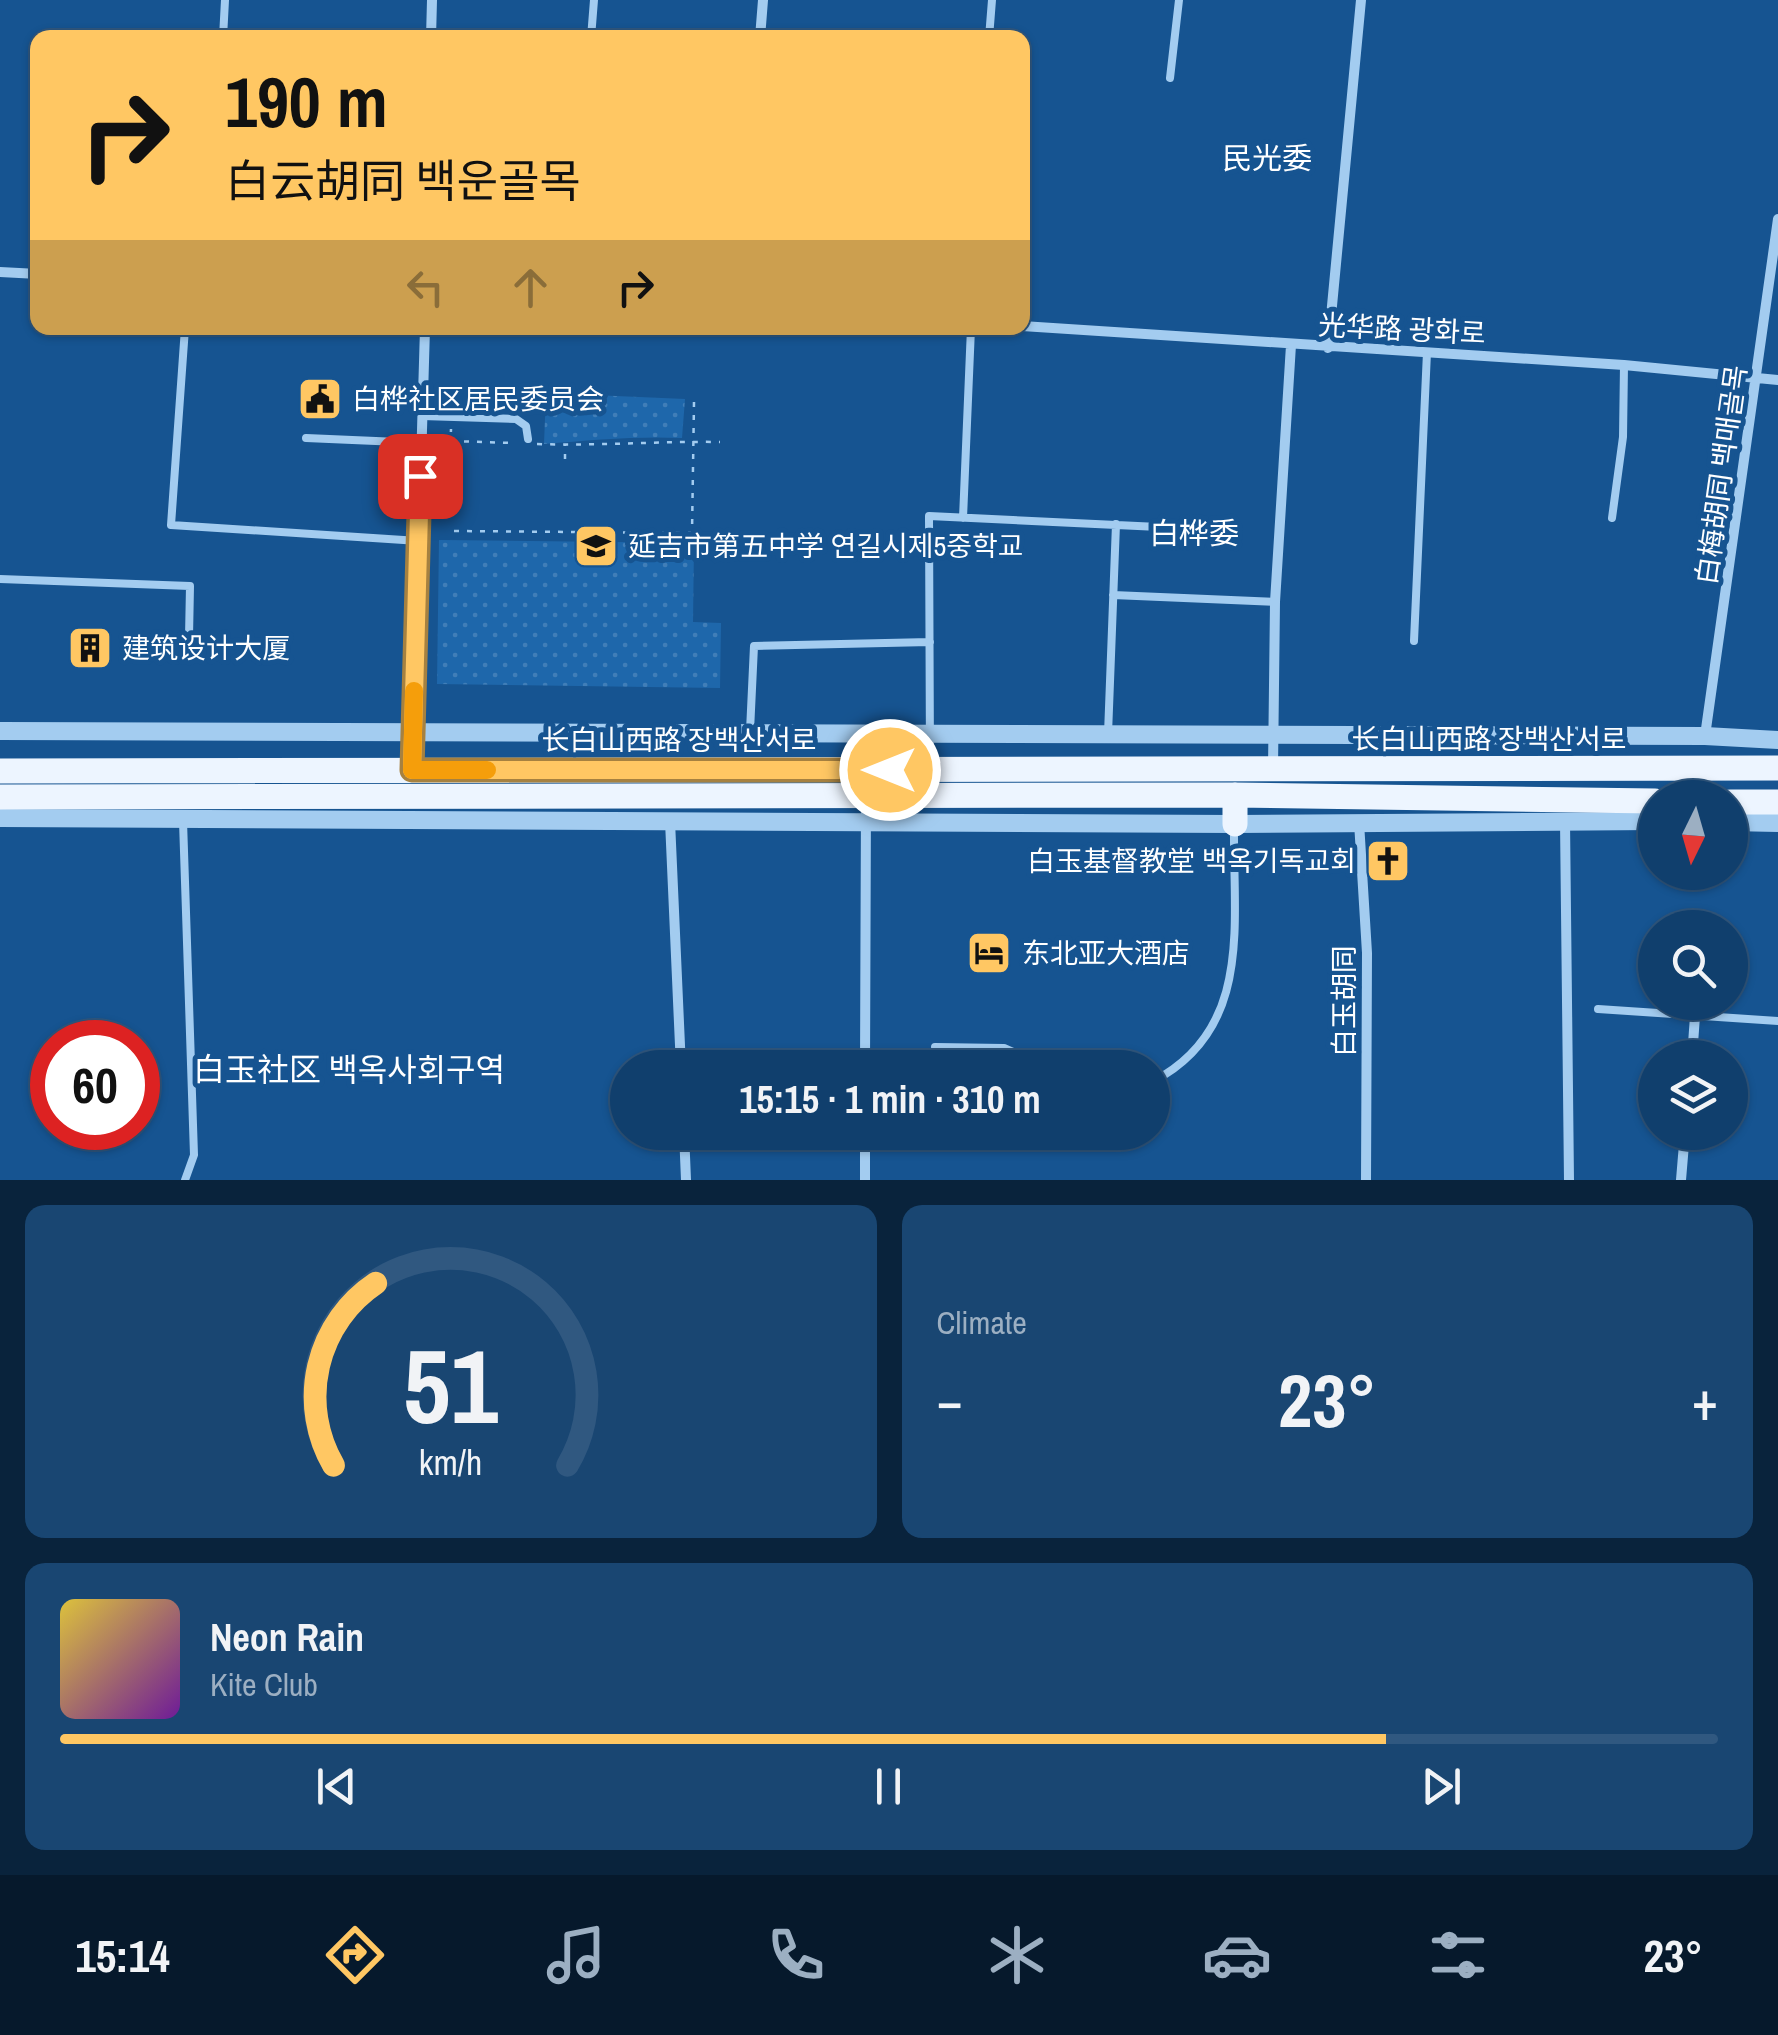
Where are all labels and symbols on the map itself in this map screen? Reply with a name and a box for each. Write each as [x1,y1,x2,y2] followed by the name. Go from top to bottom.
[1222,138,1312,178] district label: 民光委
[1317,306,1487,352] street label: 光华路 광화로
[1687,363,1755,587] street label: 白梅胡同 백매골목
[297,376,343,422] public building icon: 白桦社区居民委员会
[352,380,604,418] place label: 白桦社区居民委员会
[378,434,463,519] pin
[1149,513,1239,553] district label: 白桦委
[573,523,619,569] school or university icon: 延吉市第五中学 연길시제5중학교
[628,527,1023,565] place label: 延吉市第五中学 연길시제5중학교
[67,625,113,671] building icon: 建筑设计大厦
[122,629,290,667] place label: 建筑设计大厦
[838,718,942,822] position arrow
[1351,720,1627,758] street label: 长白山西路 장백산서로
[541,721,817,759] street label: 长白山西路 장백산서로
[1638,780,1748,890] north arrow
[1365,838,1411,884] church icon: 白玉基督教堂 백옥기독교회
[1027,842,1356,880] place label: 白玉基督教堂 백옥기독교회
[966,930,1012,976] hotel icon: 东北亚大酒店
[1022,934,1190,972] place label: 东北亚大酒店
[1325,945,1363,1057] street label: 白玉胡同
[30,1020,160,1150] speed limit sign: 60
[193,1048,505,1091] district label: 白玉社区 백옥사회구역

